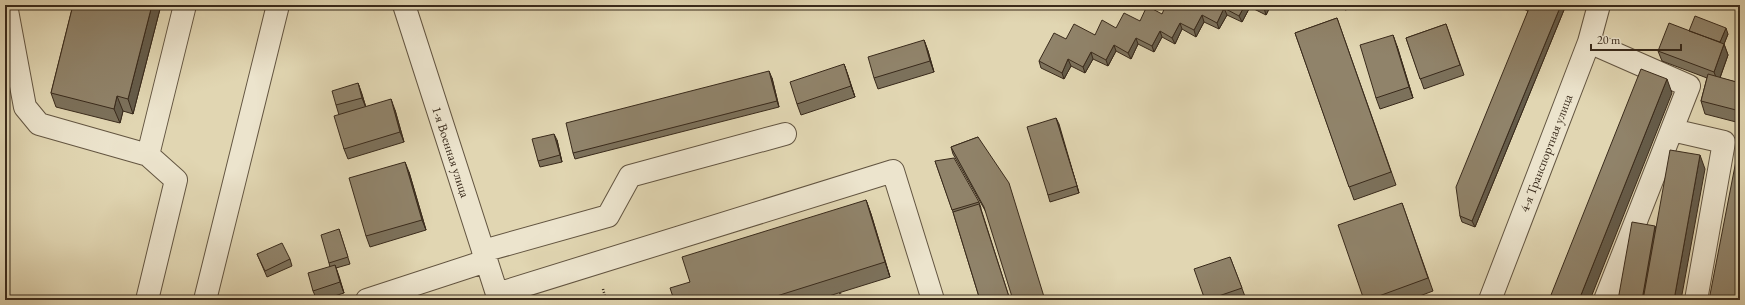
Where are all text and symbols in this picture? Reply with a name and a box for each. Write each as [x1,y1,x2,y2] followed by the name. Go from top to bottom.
[1591,26,1681,52] scale bar
[1597,32,1621,48] text: 20 m
[1516,91,1577,214] street label: 4-я Транспортная улица
[428,104,474,200] street label: 1-я Военная улица

